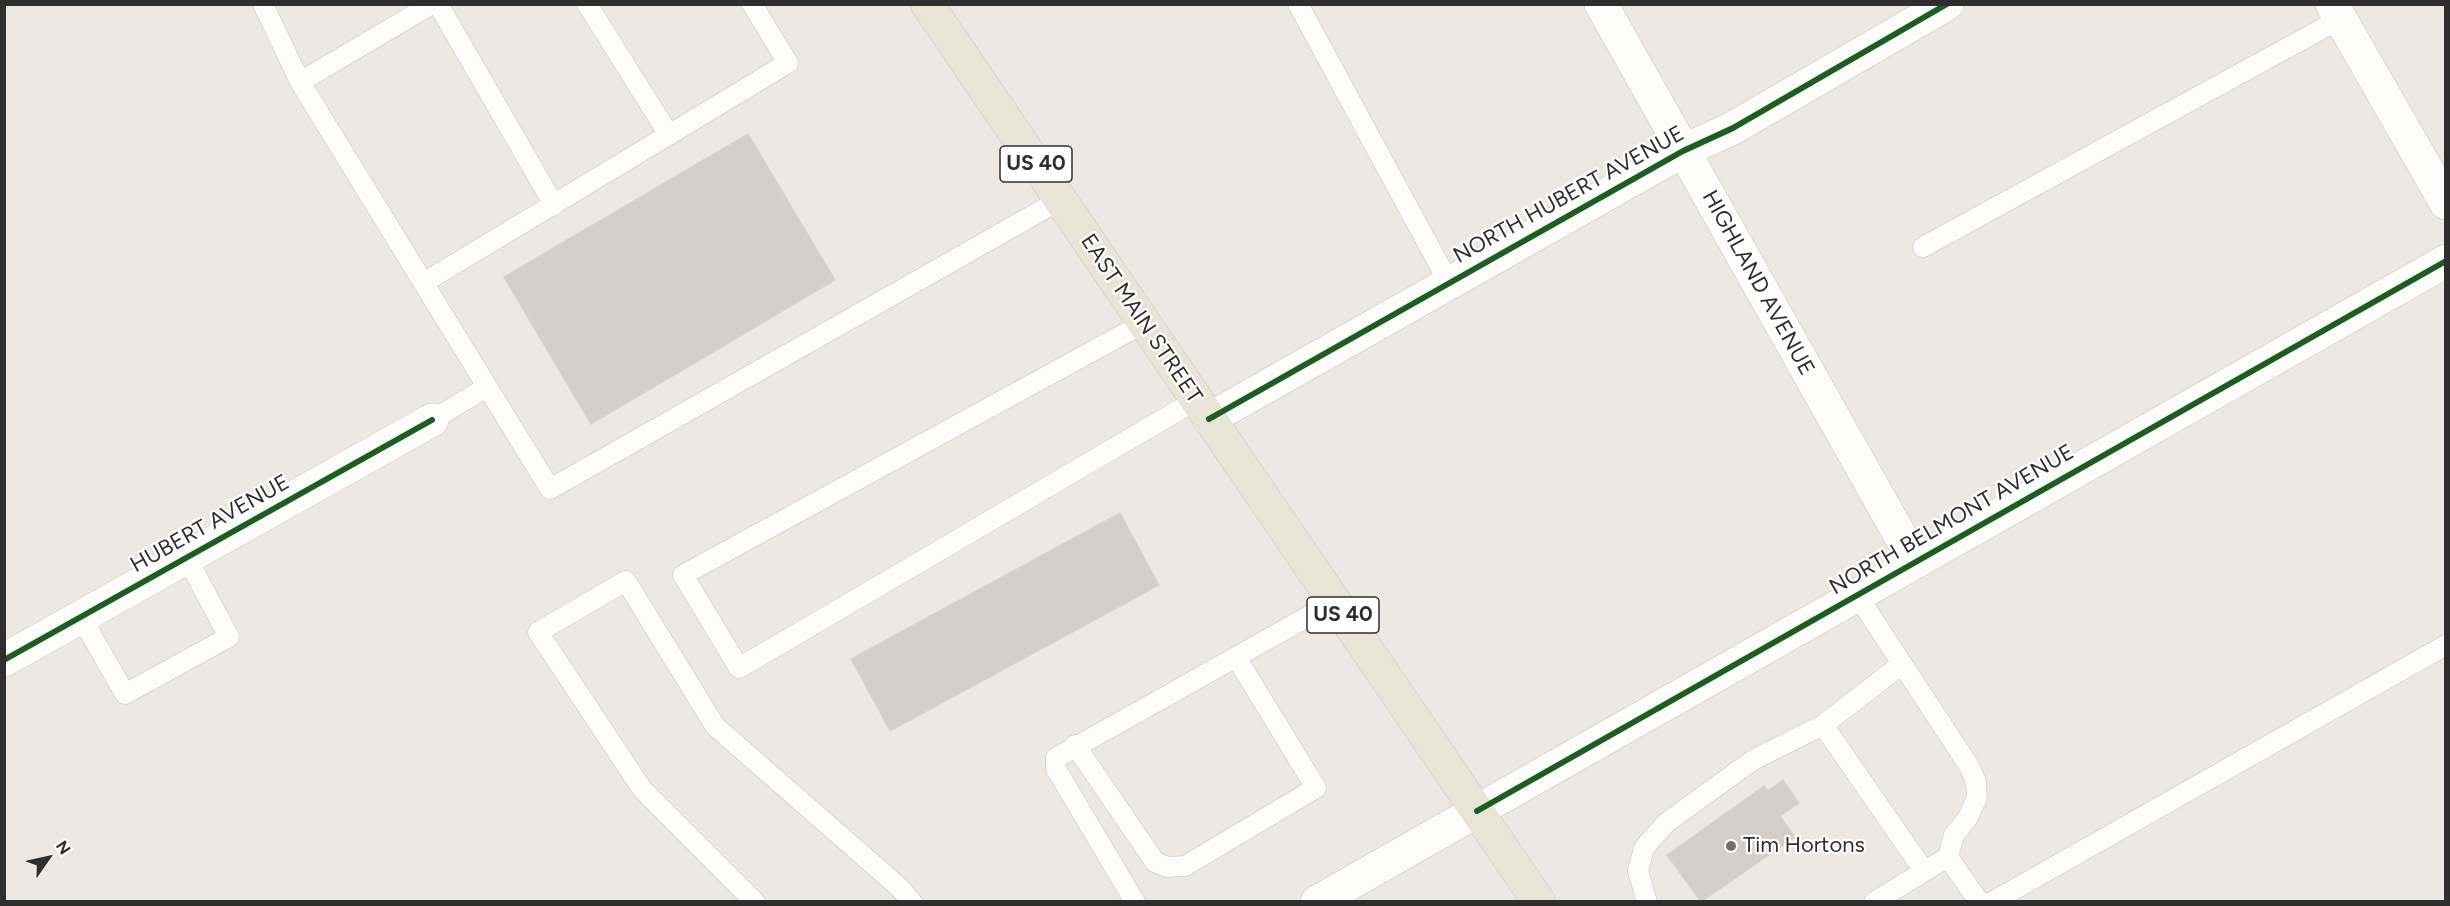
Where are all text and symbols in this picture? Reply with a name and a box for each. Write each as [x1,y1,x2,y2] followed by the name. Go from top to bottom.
[1449,121,1689,269] street label: NORTH HUBERT AVENUE
[1000,146,1072,182] road number: US 40
[1696,186,1820,380] street label: HIGHLAND AVENUE
[1075,229,1207,409] street label: EAST MAIN STREET
[1825,439,2079,601] street label: NORTH BELMONT AVENUE
[126,469,294,579] street label: HUBERT AVENUE
[1307,597,1379,633] road number: US 40
[18,828,78,888] north arrow
[1743,833,1865,859] place label: Tim Hortons
[52,837,75,858] text: N
[1724,839,1738,853] marker: Tim Hortons

